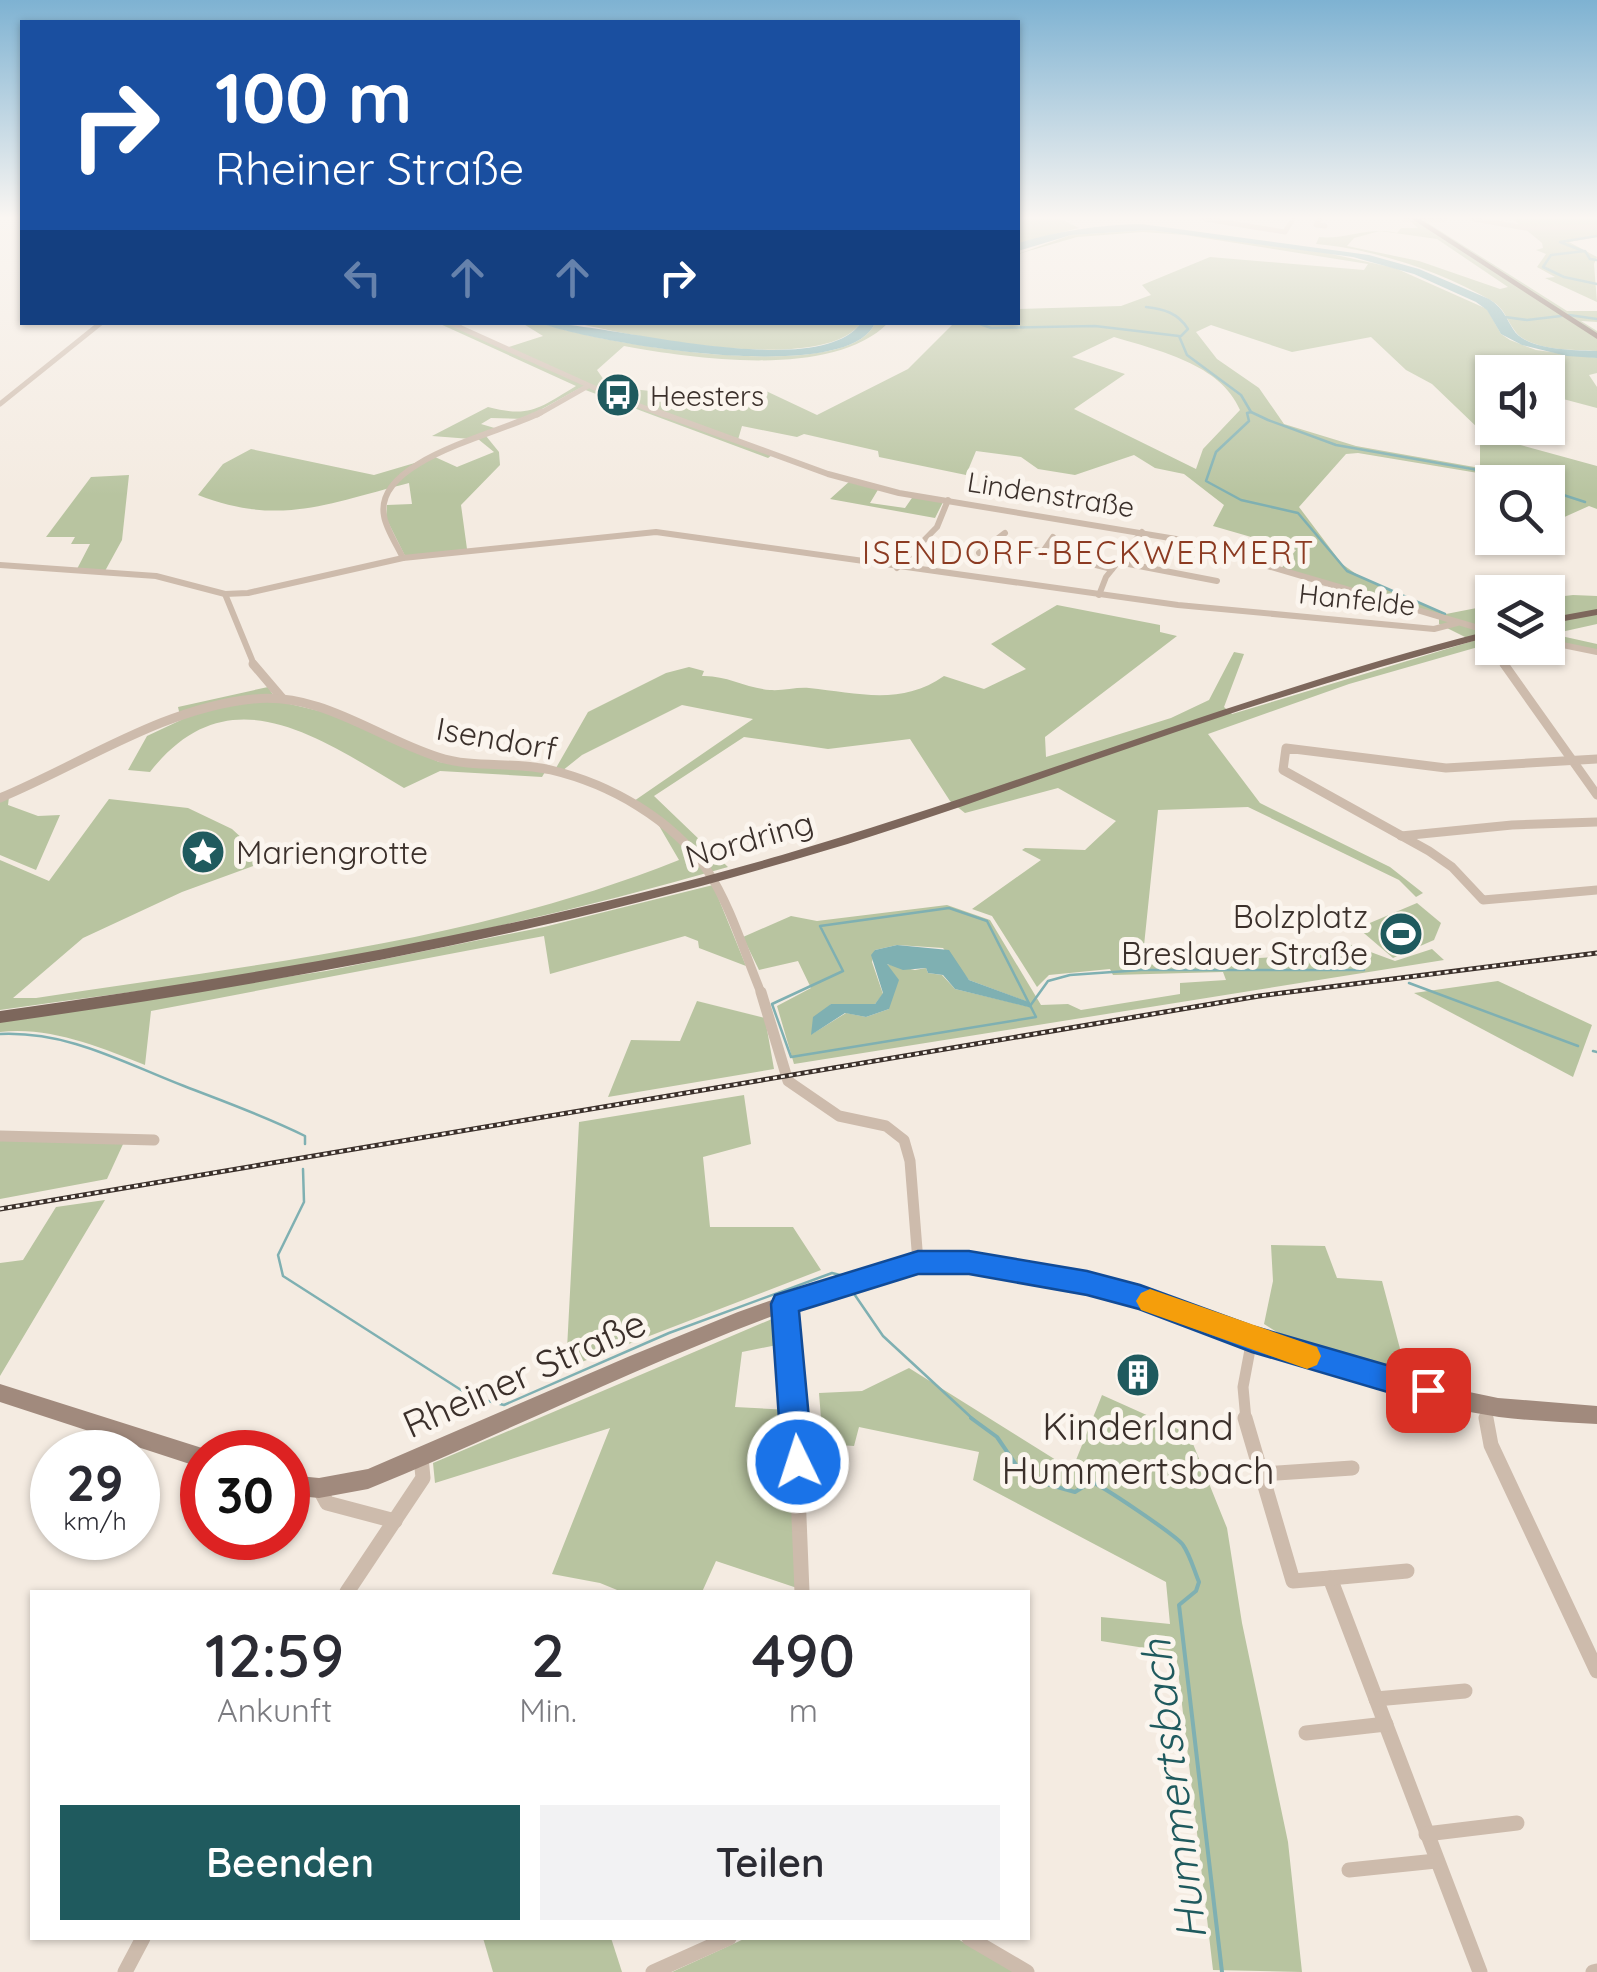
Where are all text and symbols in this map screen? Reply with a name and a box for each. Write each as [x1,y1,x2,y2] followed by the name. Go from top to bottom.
[215,53,412,141] text: 100 m
[50,60,180,190] icon: right
[215,140,524,196] text: Rheiner Straße
[335,250,390,305] icon: left
[440,250,495,305] icon: ahead
[545,250,600,305] icon: ahead
[650,250,705,305] icon: right
[1475,355,1565,665] map controls
[1475,355,1565,445] button: sound
[595,372,641,418] bus stop icon: Heesters
[650,378,764,413] place label: Heesters
[965,464,1137,524] street label: Lindenstraße
[1475,465,1565,555] button: search
[862,532,1316,572] district label: ISENDORF-BECKWERMERT
[1297,575,1417,623] street label: Hanfelde
[1475,575,1565,665] button: layers
[433,708,561,768] street label: Isendorf
[680,802,818,876] street label: Nordring
[180,829,226,875] place icon: Mariengrotte
[236,832,428,872] place label: Mariengrotte
[1121,896,1368,973] place label: Bolzplatz Breslauer Straße
[1378,911,1424,957] sports icon: Bolzplatz Breslauer Straße
[395,1298,653,1448] street label: Rheiner Straße
[1386,1348,1471,1433] pin
[1115,1352,1161,1398] building icon: Kinderland Hummertsbach
[1401,1363,1456,1418] icon: arrive
[1001,1402,1275,1494] place label: Kinderland Hummertsbach
[746,1410,850,1514] position arrow
[180,1430,310,1560] speed limit sign: 30
[67,1451,123,1514] text: 29
[63,1505,127,1536] text: km/h
[205,1617,344,1692] text: 12:59
[531,1617,565,1692] text: 2
[752,1617,855,1692] text: 490
[1128,1636,1218,1943] water label: Hummertsbach
[217,1690,332,1730] text: Ankunft
[519,1690,577,1730] text: Min.
[789,1690,818,1730] text: m
[60,1805,520,1920] button: Beenden
[540,1805,1000,1920] button: Teilen

